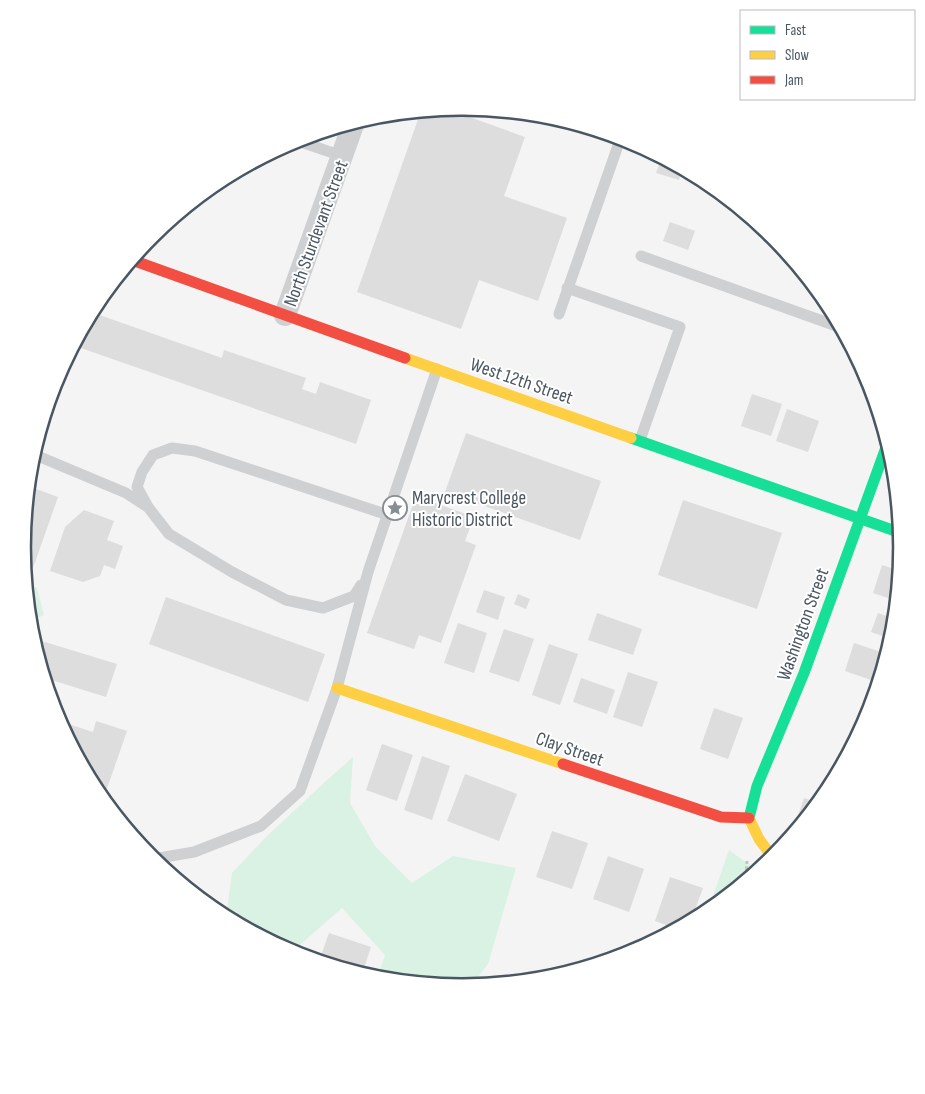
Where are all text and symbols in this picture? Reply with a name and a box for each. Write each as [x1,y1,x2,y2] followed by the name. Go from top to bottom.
[740,10,915,100] legend
[785,21,807,40] text: Fast
[785,46,809,65] text: Slow
[784,71,803,90] text: Jam
[279,157,354,310] street label: North Sturdevant Street
[467,353,576,410] street label: West 12th Street
[412,487,526,532] place label: Marycrest College Historic District
[382,495,408,521] place icon: Marycrest College Historic District
[772,565,834,684] street label: Washington Street
[532,727,607,772] street label: Clay Street

